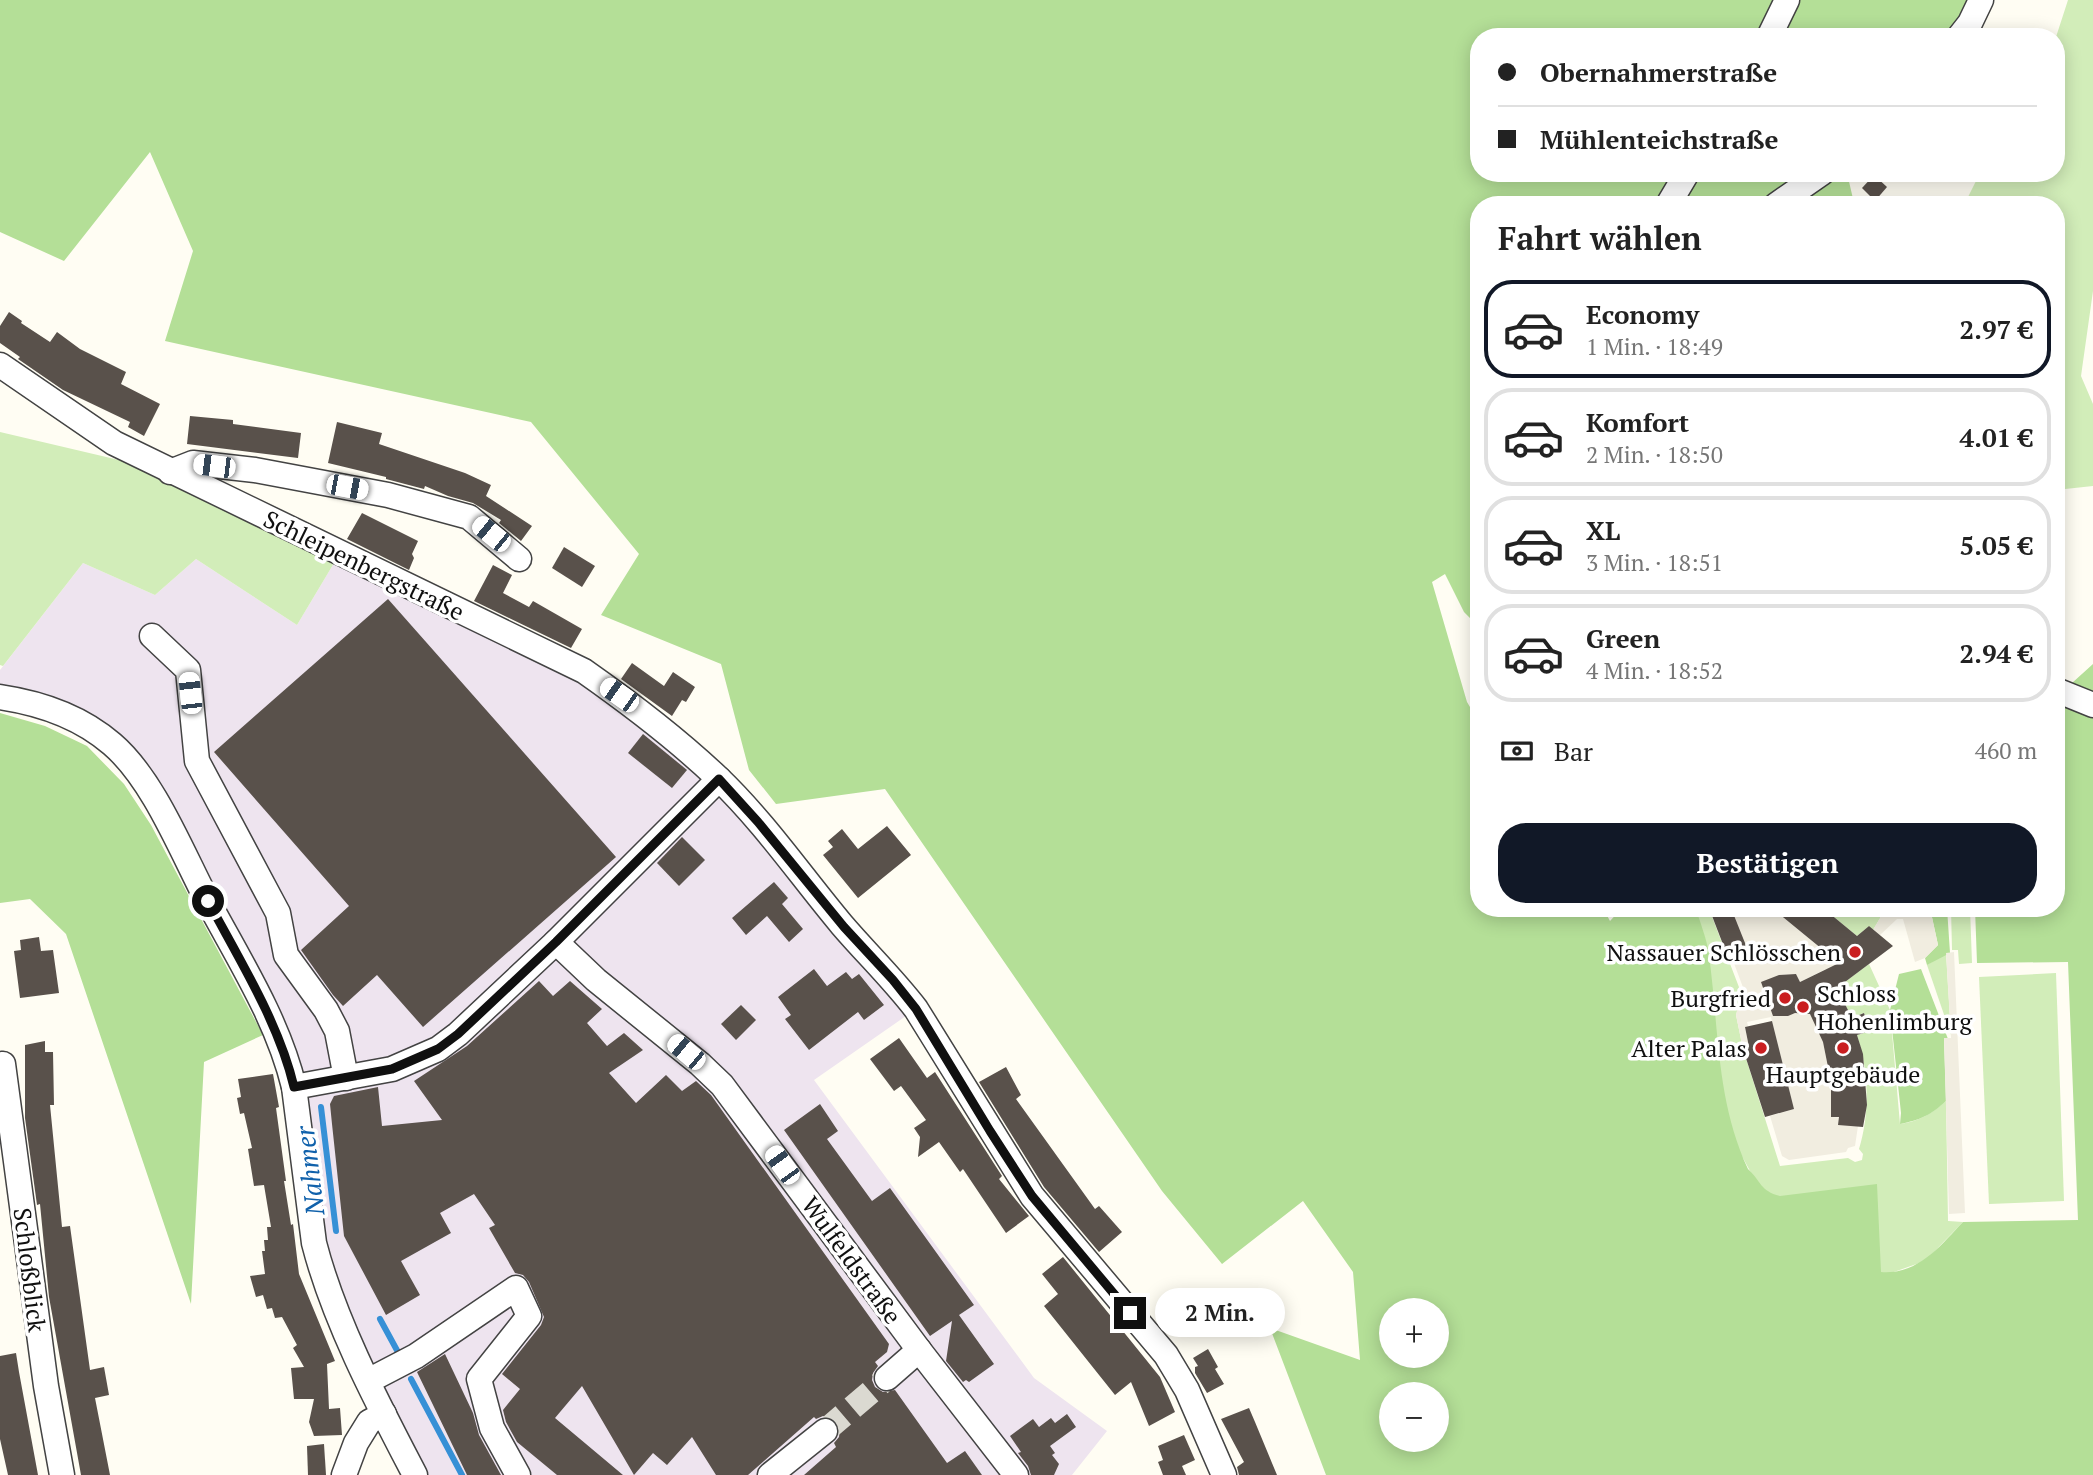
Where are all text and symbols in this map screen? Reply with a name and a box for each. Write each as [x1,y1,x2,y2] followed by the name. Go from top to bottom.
[1540,55,1777,89] text: Obernahmerstraße
[1540,122,1779,156] text: Mühlenteichstraße
[1498,217,1702,259] text: Fahrt wählen
[1586,297,1699,331] text: Economy
[1502,298,1565,361] icon: car
[1960,312,2033,346] text: 2.97 €
[1586,331,1723,362] text: 1 Min. · 18:49
[1586,405,1689,439] text: Komfort
[1502,406,1565,469] icon: car
[1960,420,2033,454] text: 4.01 €
[1586,439,1723,470] text: 2 Min. · 18:50
[192,453,237,479] car
[325,473,370,501] car
[258,502,470,628] street label: Schleipenbergstraße
[469,513,514,555] car
[1586,513,1620,547] text: XL
[1502,514,1565,577] icon: car
[1960,528,2033,562] text: 5.05 €
[1586,547,1723,578] text: 3 Min. · 18:51
[1586,621,1660,655] text: Green
[1502,622,1565,685] icon: car
[1960,636,2033,670] text: 2.94 €
[1586,655,1723,686] text: 4 Min. · 18:52
[178,671,203,715] car
[596,674,643,716] car
[1498,732,1536,770] icon: cash
[1554,734,1593,768] text: Bar
[1975,735,2037,766] text: 460 m
[1498,823,2037,903] button: Bestätigen
[192,885,224,917] route start
[1606,936,1841,968] place label: Nassauer Schlösschen
[1847,944,1863,960] marker: Nassauer Schlösschen
[1817,977,1972,1037] place label: Schloss Hohenlimburg
[1671,982,1771,1014] place label: Burgfried
[1777,990,1793,1006] marker: Burgfried
[1795,999,1811,1015] marker: Schloss Hohenlimburg
[664,1030,709,1074] car
[1631,1032,1747,1064] place label: Alter Palas
[1753,1040,1769,1056] marker: Alter Palas
[1835,1040,1851,1056] marker: Hauptgebäude
[1766,1058,1920,1090] place label: Hauptgebäude
[287,1124,331,1218] water label: Nahmer
[762,1142,803,1188] car
[795,1190,909,1330] street label: Wulfeldstraße
[6,1206,54,1335] street label: Schloßblick
[1154,1288,1284,1338] callout: 2 Min.
[1114,1297,1146,1329] route end
[1185,1297,1255,1328] text: 2 Min.
[1379,1298,1449,1452] map controls
[1379,1298,1449,1368] button: +
[1379,1382,1449,1452] button: −

